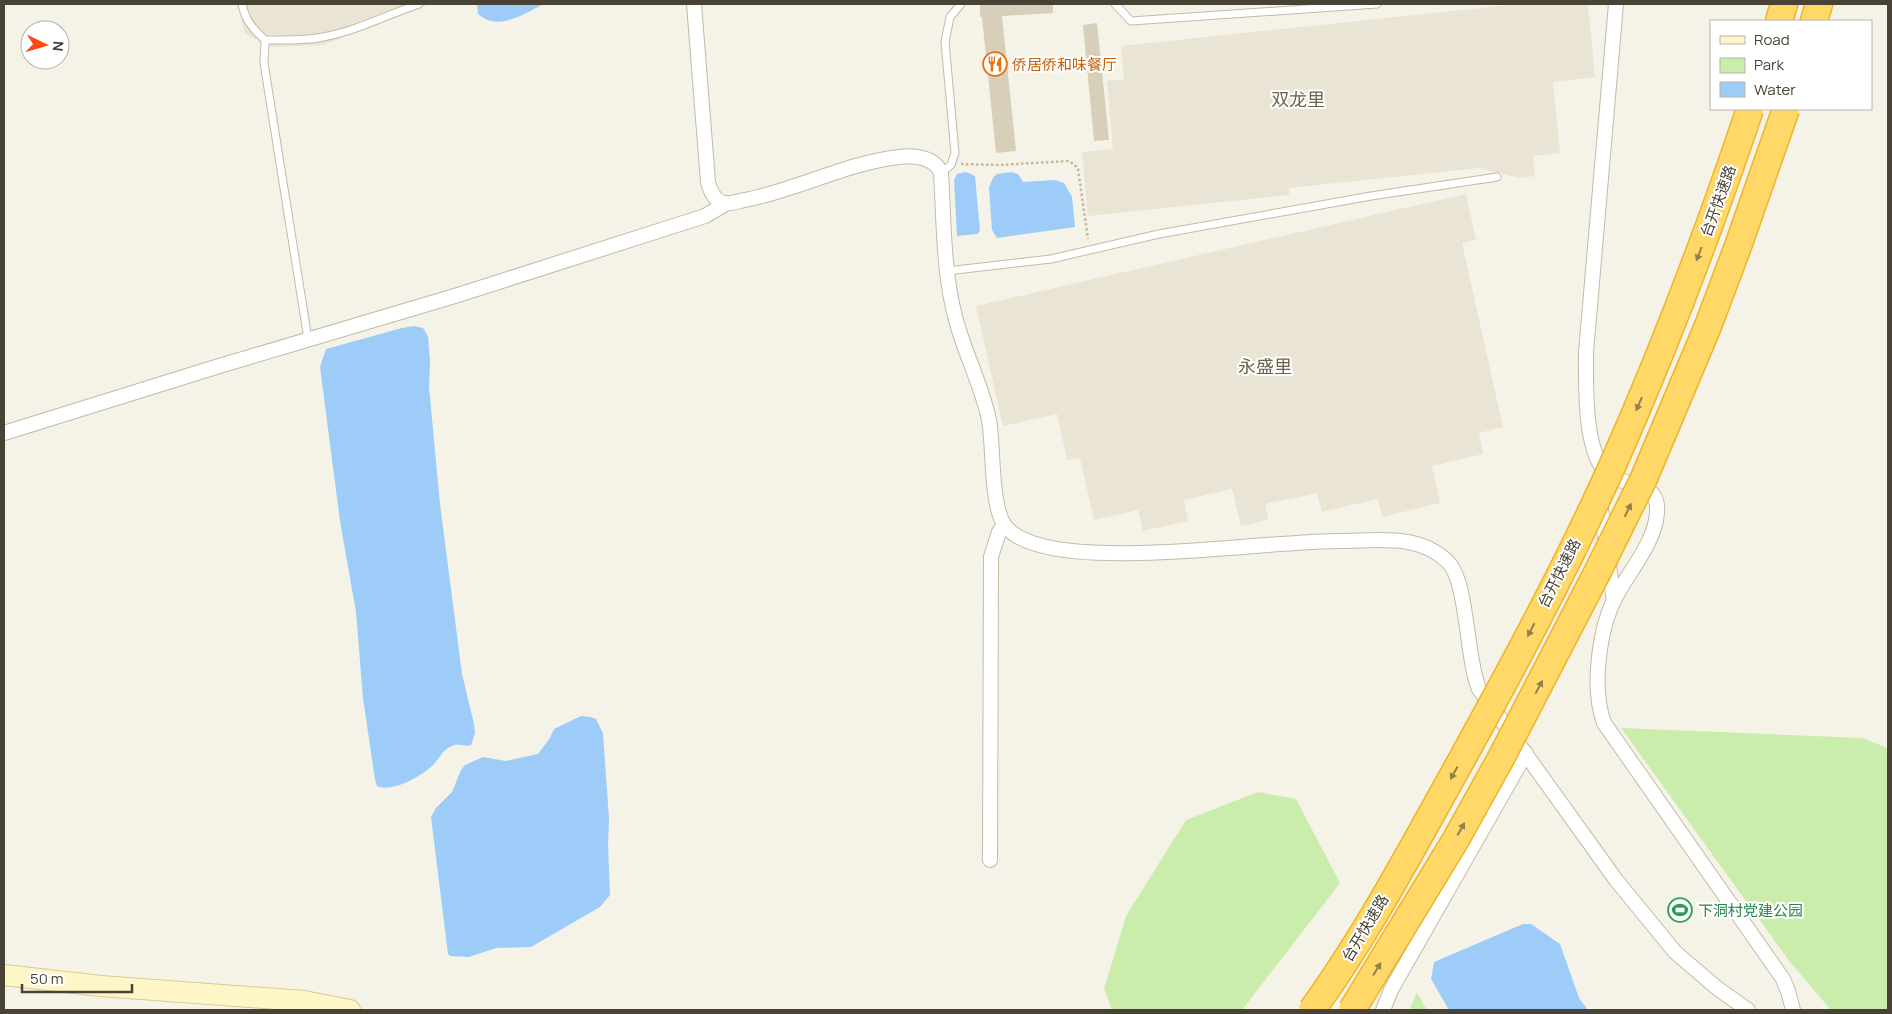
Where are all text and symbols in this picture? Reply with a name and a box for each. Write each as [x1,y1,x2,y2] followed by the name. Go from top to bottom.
[20,20,70,70] north arrow
[1710,20,1872,110] legend
[1754,29,1790,50] text: Road
[49,40,68,52] text: N
[982,51,1008,77] restaurant icon: 侨居侨和味餐厅
[1012,54,1117,75] place label: 侨居侨和味餐厅
[1754,54,1784,75] text: Park
[1754,79,1796,100] text: Water
[1271,87,1325,111] district label: 双龙里
[1695,162,1741,240] street label: 台开快速路
[1695,246,1702,261] one-way arrow
[1238,354,1292,378] district label: 永盛里
[1634,397,1642,411] one-way arrow
[1624,503,1632,518] one-way arrow
[1533,535,1585,611] street label: 台开快速路
[1527,623,1535,637] one-way arrow
[1535,679,1543,694] one-way arrow
[1450,766,1458,781] one-way arrow
[1457,822,1465,837] one-way arrow
[1337,890,1393,966] street label: 台开快速路
[1667,897,1693,923] sports icon: 下洞村党建公园
[1698,900,1803,921] place label: 下洞村党建公园
[22,962,132,994] scale bar
[1373,962,1382,975] one-way arrow
[30,968,64,989] text: 50 m

